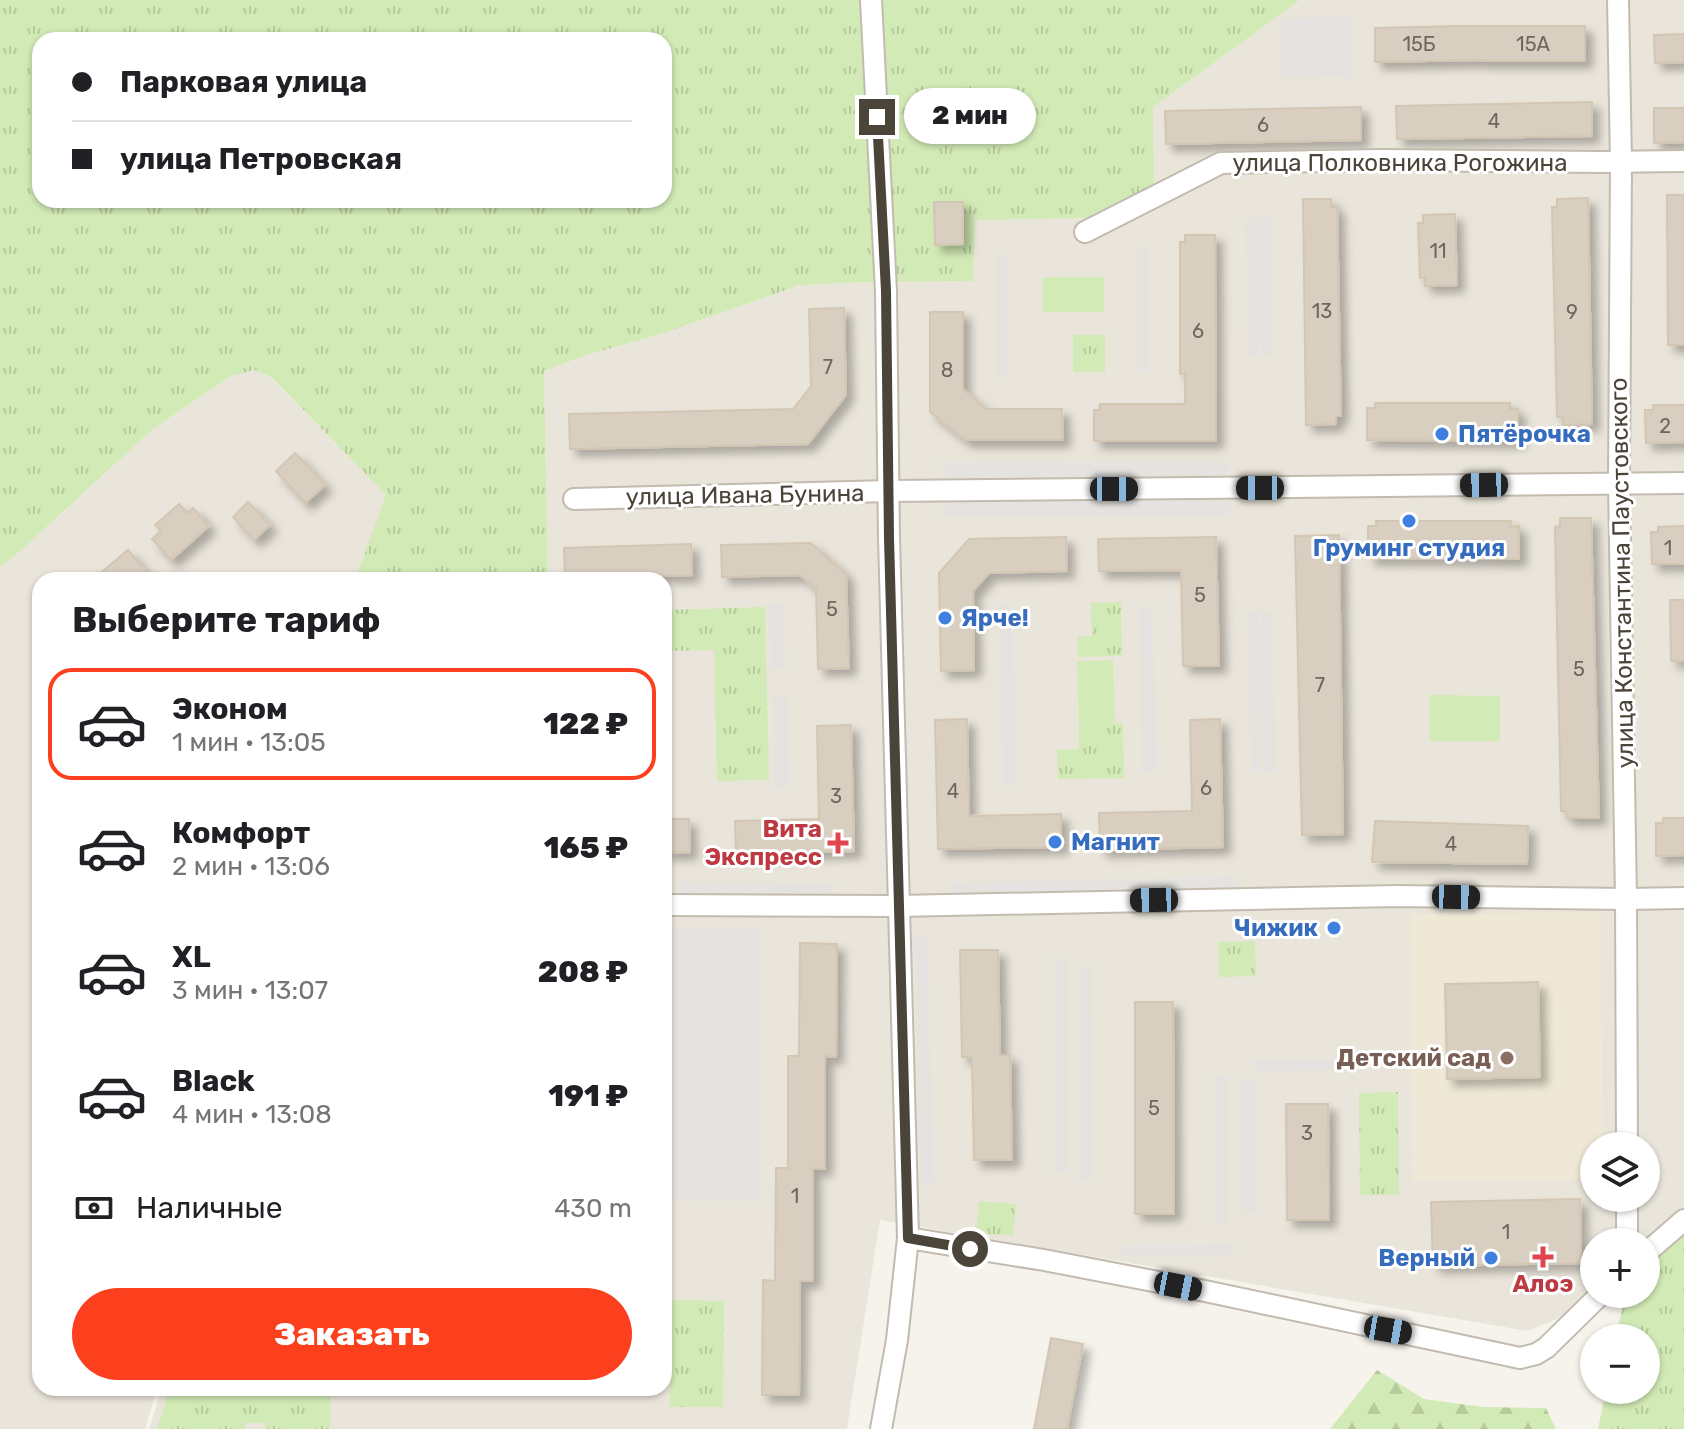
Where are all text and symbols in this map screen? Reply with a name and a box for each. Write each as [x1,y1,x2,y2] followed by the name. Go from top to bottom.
[1402,32,1436,56] house number: 15Б
[1516,32,1550,56] house number: 15А
[120,64,367,100] text: Парковая улица
[905,89,1037,145] callout: 2 мин
[859,99,895,135] route end
[932,100,1008,131] text: 2 мин
[1488,109,1500,133] house number: 4
[1257,113,1269,137] house number: 6
[120,141,402,177] text: улица Петровская
[1233,149,1567,177] street label: улица Полковника Рогожина
[1429,239,1447,263] house number: 11
[1312,299,1332,323] house number: 13
[1566,300,1578,324] house number: 9
[1192,319,1204,343] house number: 6
[823,355,833,379] house number: 7
[941,358,953,382] house number: 8
[1605,377,1639,769] street label: улица Константина Паустовского
[1659,414,1671,438] house number: 2
[1458,420,1591,448] place label: Пятёрочка
[1433,425,1451,443] marker: Пятёрочка
[1460,473,1508,497] car
[1236,476,1284,500] car
[1090,477,1138,501] car
[625,479,865,511] street label: улица Ивана Бунина
[1400,512,1418,530] marker: Груминг студия
[1313,534,1505,562] place label: Груминг студия
[1664,536,1672,560] house number: 1
[1194,583,1206,607] house number: 5
[826,597,838,621] house number: 5
[72,598,381,641] text: Выберите тариф
[961,604,1029,632] place label: Ярче!
[936,609,954,627] marker: Ярче!
[1573,657,1585,681] house number: 5
[1315,673,1325,697] house number: 7
[76,688,148,760] icon: car
[172,691,288,727] text: Эконом
[543,706,628,742] text: 122 ₽
[172,727,326,758] text: 1 мин · 13:05
[1200,776,1212,800] house number: 6
[947,779,959,803] house number: 4
[830,784,842,808] house number: 3
[76,812,148,884] icon: car
[172,815,310,851] text: Комфорт
[704,815,822,871] place label: Вита Экспресс
[1071,828,1160,856] place label: Магнит
[544,830,628,866] text: 165 ₽
[1445,832,1457,856] house number: 4
[1046,833,1064,851] marker: Магнит
[829,834,847,852] marker: Вита Экспресс
[172,851,330,882] text: 2 мин · 13:06
[1432,885,1480,909] car
[1130,888,1178,912] car
[1234,914,1318,942] place label: Чижик
[1325,919,1343,937] marker: Чижик
[76,936,148,1008] icon: car
[172,939,211,975] text: XL
[538,954,628,990] text: 208 ₽
[172,975,328,1006] text: 3 мин · 13:07
[1336,1044,1491,1072] place label: Детский сад
[1498,1049,1516,1067] marker: Детский сад
[76,1060,148,1132] icon: car
[172,1063,255,1099] text: Black
[548,1078,628,1114] text: 191 ₽
[1148,1096,1160,1120] house number: 5
[172,1099,332,1130] text: 4 мин · 13:08
[1301,1121,1313,1145] house number: 3
[1580,1132,1660,1404] map controls
[1580,1132,1660,1212] button: layers
[791,1184,799,1208] house number: 1
[72,1186,116,1230] icon: cash
[136,1190,282,1226] text: Наличные
[554,1193,632,1224] text: 430 m
[1502,1220,1510,1244] house number: 1
[1580,1228,1660,1308] button: +
[952,1231,988,1267] route start
[1378,1244,1475,1272] place label: Верный
[1534,1248,1552,1266] marker: Алоэ
[1482,1249,1500,1267] marker: Верный
[1152,1270,1204,1302] car
[1512,1270,1574,1298] place label: Алоэ
[72,1288,632,1380] button: Заказать
[1362,1314,1414,1346] car
[1580,1324,1660,1404] button: −

